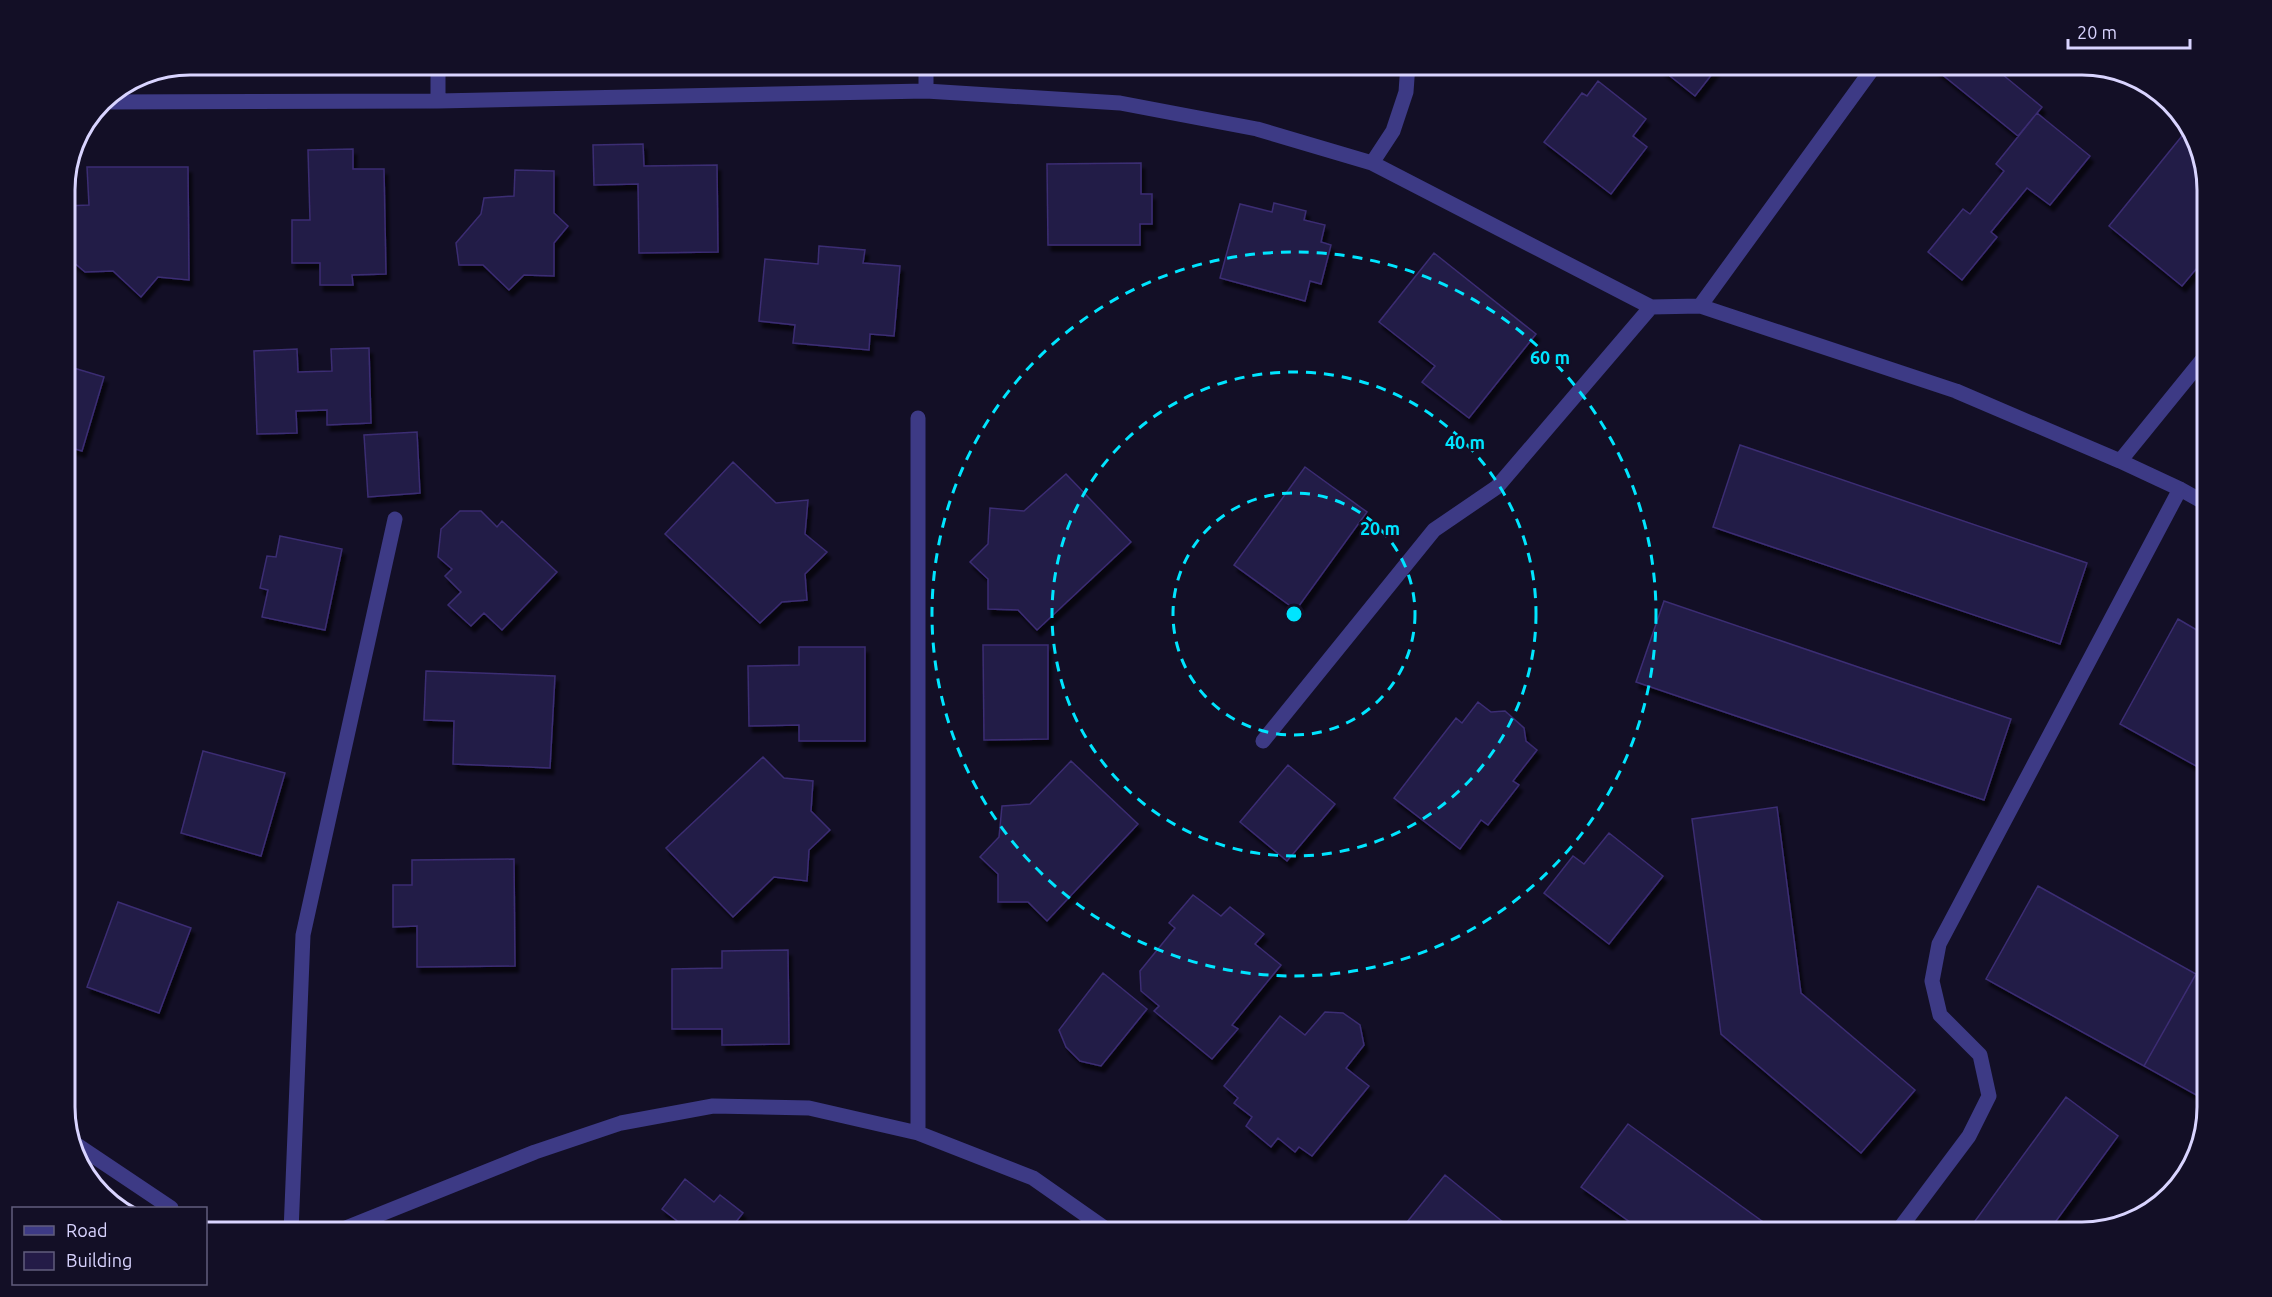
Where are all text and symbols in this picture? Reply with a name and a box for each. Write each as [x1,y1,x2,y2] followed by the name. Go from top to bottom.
[2068,12,2190,50] scale bar
[2077,22,2117,42] text: 20 m
[1530,347,1570,367] text: 60 m
[1445,432,1485,452] text: 40 m
[1360,518,1400,538] text: 20 m
[1284,604,1304,624] centre of rings
[12,1207,207,1285] legend
[66,1220,108,1240] text: Road
[66,1250,132,1270] text: Building

